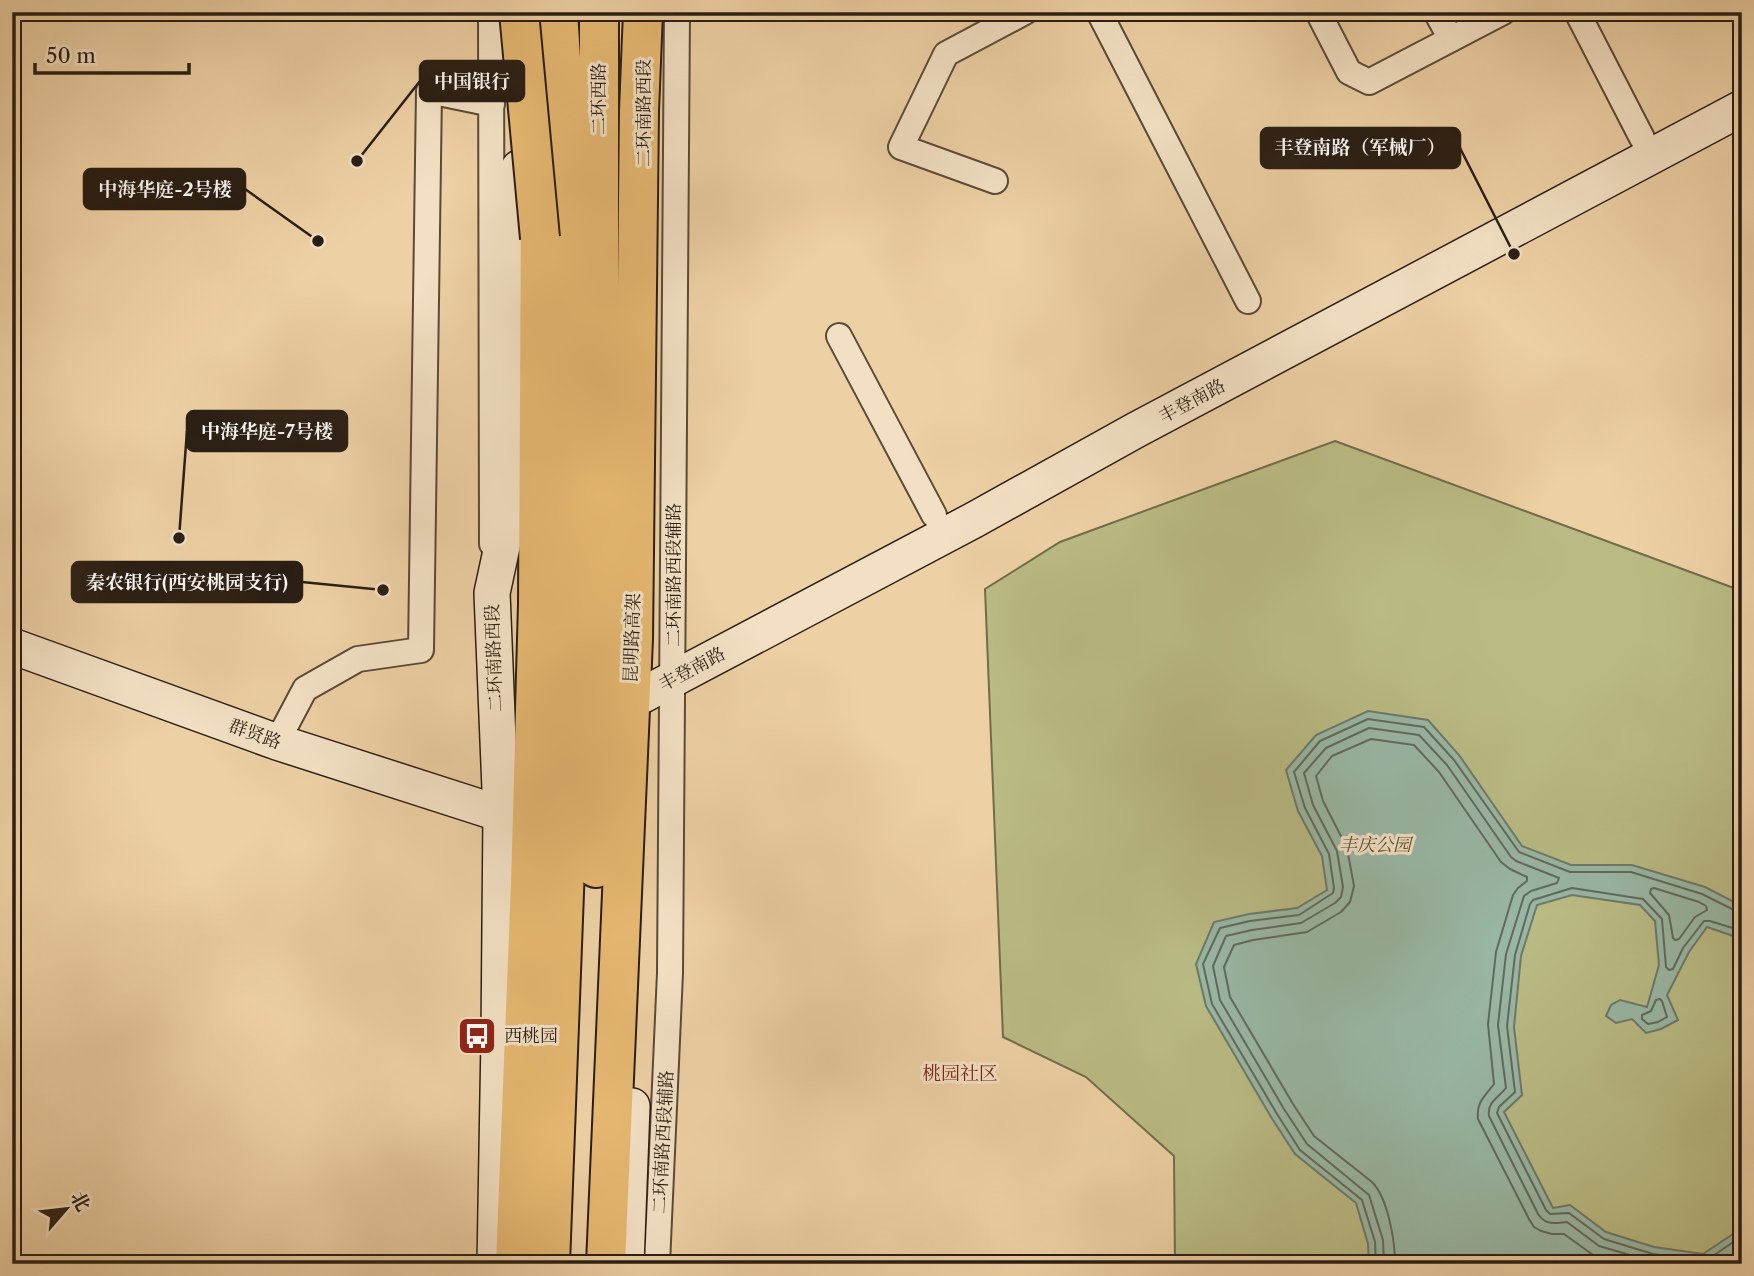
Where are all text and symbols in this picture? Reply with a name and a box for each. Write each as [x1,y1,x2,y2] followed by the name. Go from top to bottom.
[35,32,189,76] scale bar
[46,43,96,68] text: 50 m
[633,59,655,167] street label: 二环南路西段
[420,61,524,101] callout: 中国银行
[588,63,610,135] street label: 二环西路
[434,70,510,93] text: 中国银行
[1261,128,1460,168] callout: 丰登南路（军械厂）
[1274,136,1446,159] text: 丰登南路（军械厂）
[84,169,245,209] callout: 中海华庭-2号楼
[98,178,232,201] text: 中海华庭-2号楼
[1155,374,1229,428] street label: 丰登南路
[187,411,347,451] callout: 中海华庭-7号楼
[201,420,333,443] text: 中海华庭-7号楼
[663,503,685,647] street label: 二环南路西段辅路
[72,562,302,602] callout: 秦农银行(西安桃园支行)
[86,571,288,594] text: 秦农银行(西安桃园支行)
[619,593,645,683] street label: 昆明路高架
[481,604,507,712] street label: 二环南路西段
[655,642,729,696] street label: 丰登南路
[226,714,284,754] street label: 群贤路
[1339,834,1414,856] park label: 丰庆公园
[456,1015,498,1057] bus stop icon: 西桃园
[504,1025,558,1047] place label: 西桃园
[922,1062,998,1085] district label: 桃园社区
[648,1070,678,1214] street label: 二环南路西段辅路
[32,1174,102,1244] north arrow
[66,1187,95,1215] text: 北

